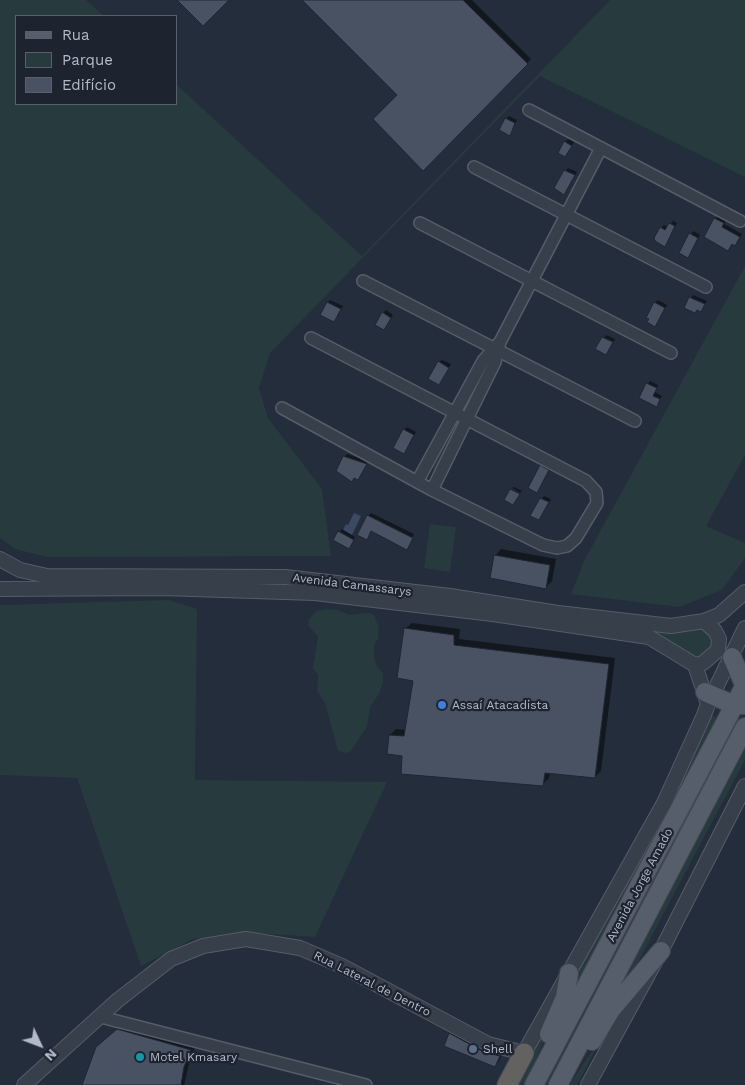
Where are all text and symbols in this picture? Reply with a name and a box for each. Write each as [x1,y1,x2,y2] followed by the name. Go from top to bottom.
[15,15,178,105] legend
[62,26,90,44] text: Rua
[62,51,113,69] text: Parque
[62,76,116,94] text: Edifício
[292,571,412,599] street label: Avenida Camassarys
[452,698,548,712] place label: Assaí Atacadista
[436,699,448,711] marker: Assaí Atacadista
[604,826,676,944] street label: Avenida Jorge Amado
[311,948,433,1020] street label: Rua Lateral de Dentro
[15,1020,65,1070] north arrow
[483,1042,512,1056] place label: Shell
[467,1043,479,1055] marker: Shell
[42,1046,60,1064] text: N
[150,1050,237,1064] place label: Motel Kmasary
[134,1051,146,1063] marker: Motel Kmasary

